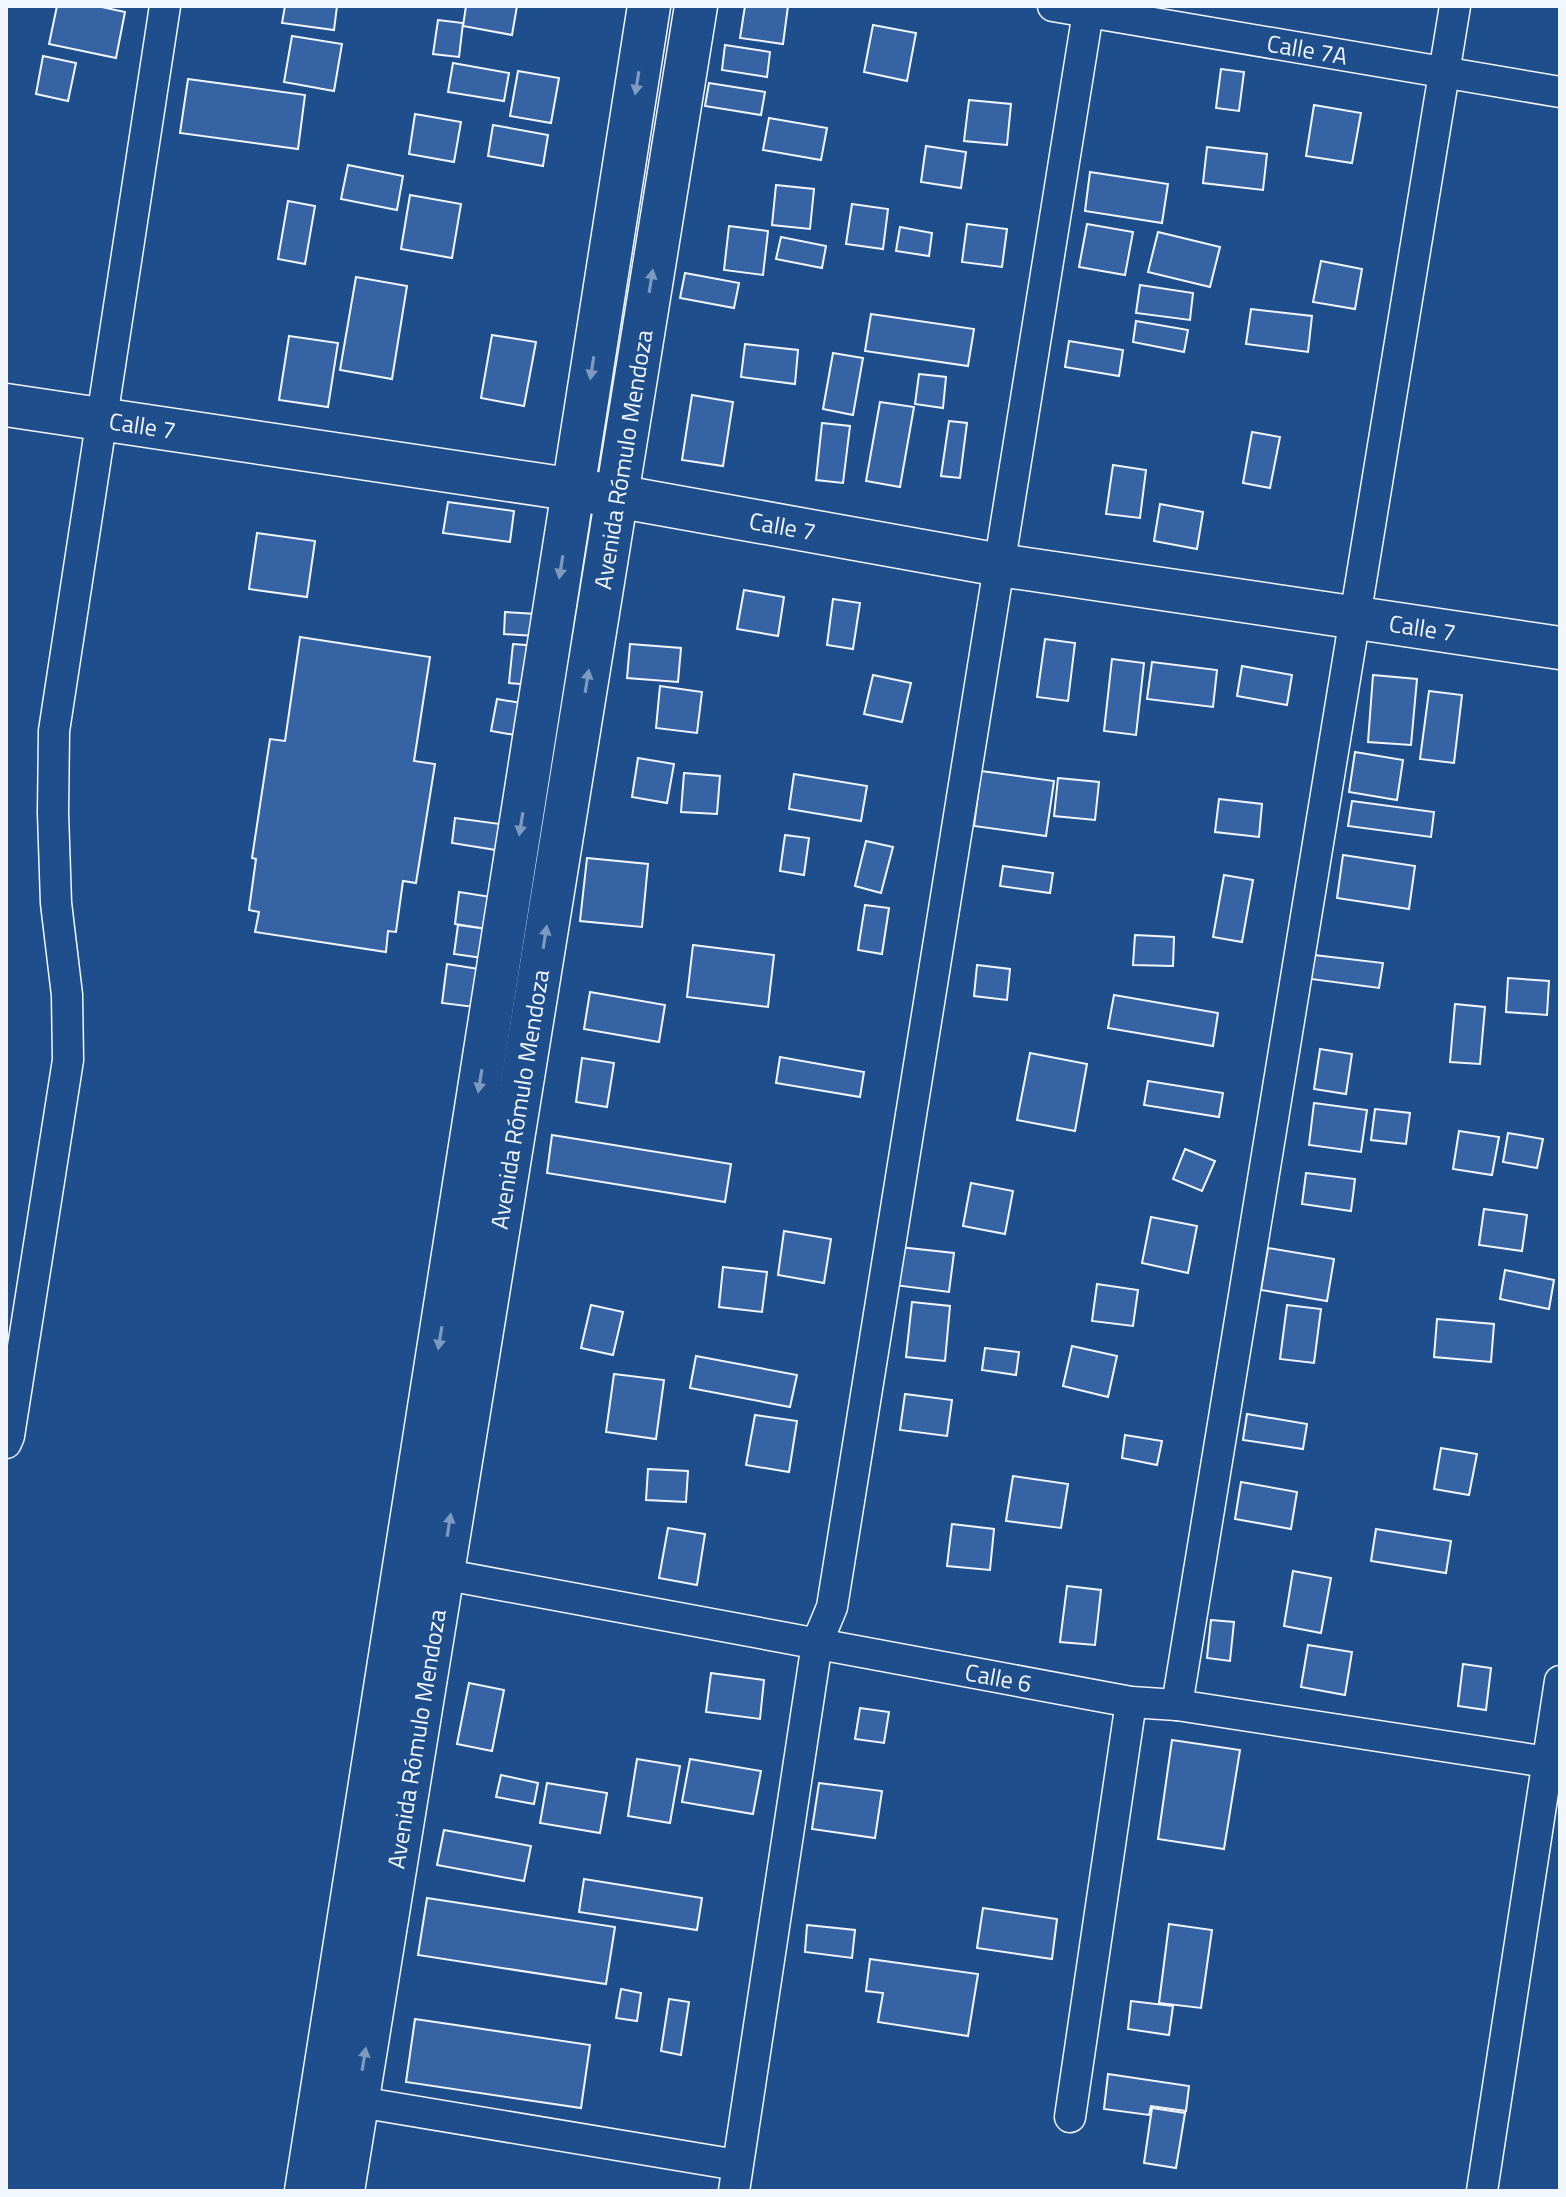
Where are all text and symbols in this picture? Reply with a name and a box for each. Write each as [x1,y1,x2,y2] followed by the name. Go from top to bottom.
[1264,25,1350,74] street label: Calle 7A
[630,71,643,96] one-way arrow
[646,268,658,293] one-way arrow
[584,327,661,592] street label: Avenida Rómulo Mendoza
[585,355,598,380] one-way arrow
[107,403,178,448] street label: Calle 7
[746,502,819,550] street label: Calle 7
[554,555,567,580] one-way arrow
[1387,605,1458,650] street label: Calle 7
[581,668,593,693] one-way arrow
[514,812,526,837] one-way arrow
[539,924,552,949] one-way arrow
[481,967,558,1232] street label: Avenida Rómulo Mendoza
[473,1069,486,1094] one-way arrow
[433,1326,446,1351] one-way arrow
[444,1513,456,1538] one-way arrow
[377,1606,455,1871] street label: Avenida Rómulo Mendoza
[962,1654,1035,1701] street label: Calle 6
[358,2046,370,2071] one-way arrow

